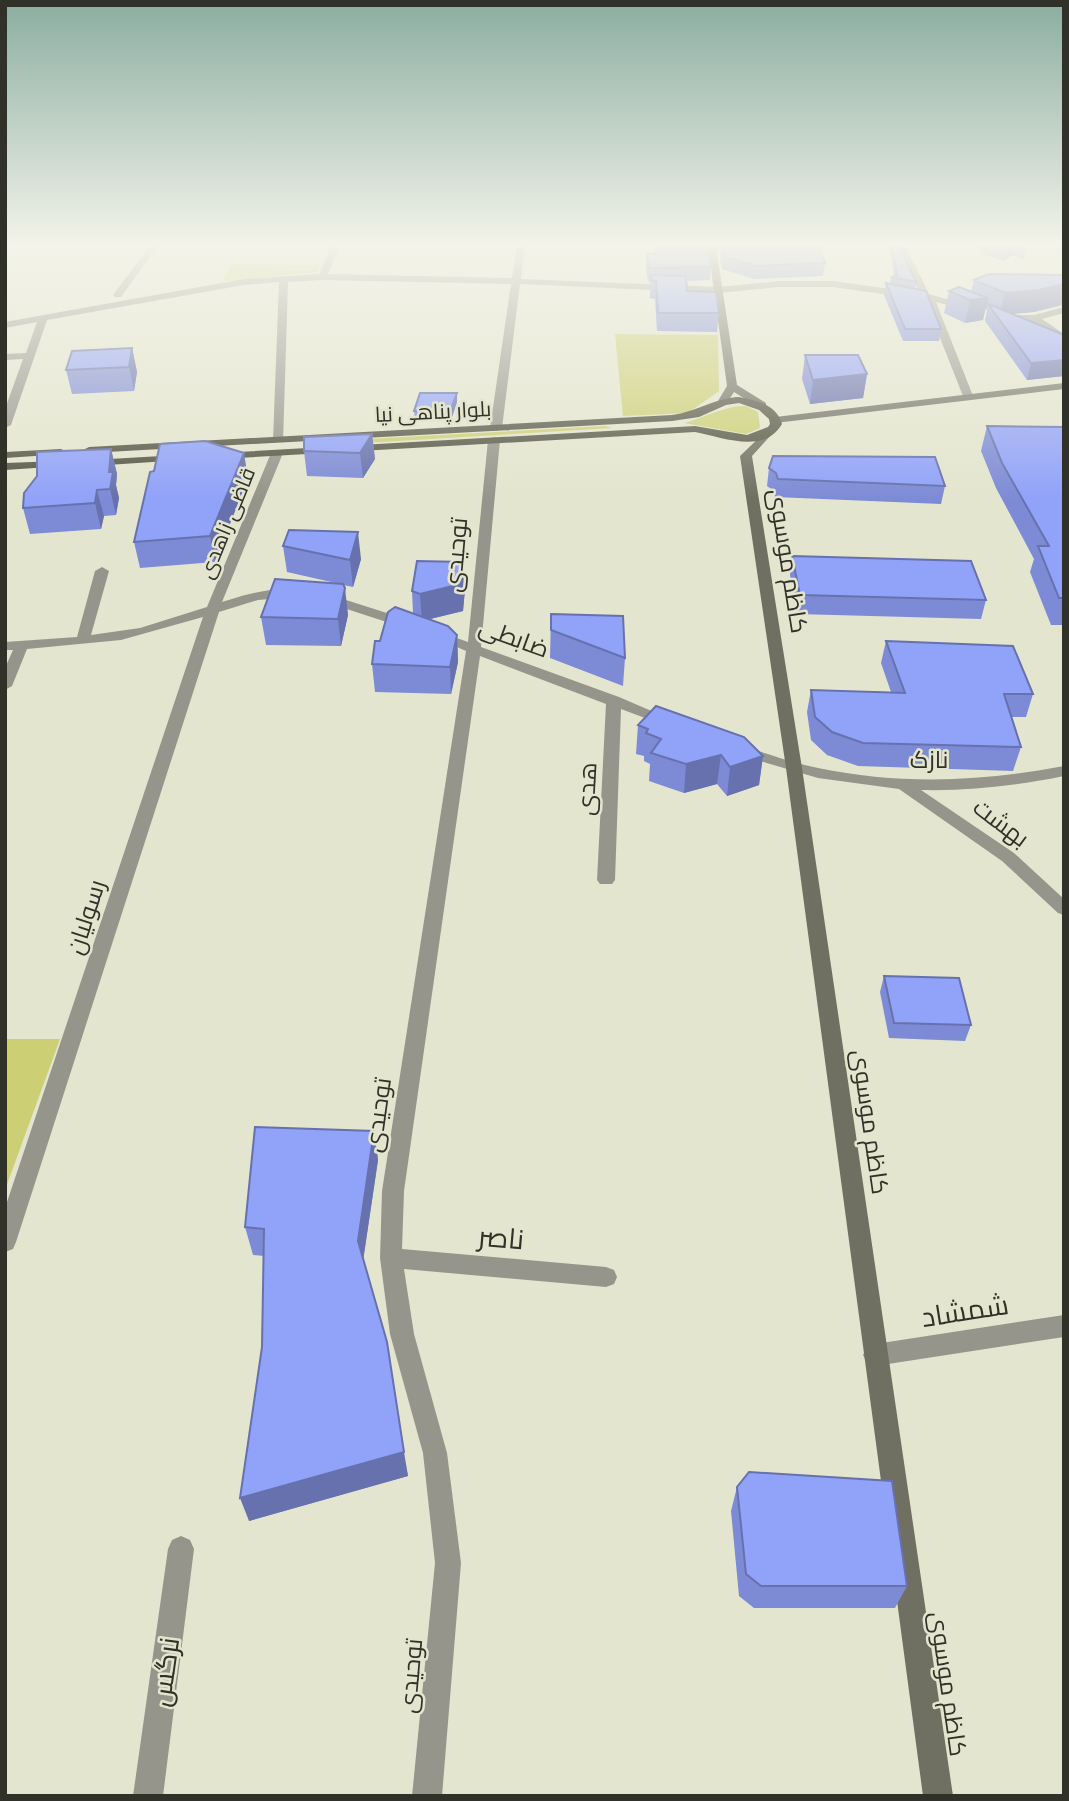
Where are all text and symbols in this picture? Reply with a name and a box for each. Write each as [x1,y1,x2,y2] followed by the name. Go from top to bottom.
[374,397,492,429] street label: بلوار پناهی نیا
[194,464,261,582] street label: قاضی زاهدی
[761,487,813,636] street label: کاظم موسوی
[439,516,473,594] street label: توحیدی
[475,612,553,664] street label: ضابطی
[910,746,948,774] street label: نازک
[572,762,602,816] street label: هدی
[968,793,1034,853] street label: بهشت
[61,876,111,958] street label: رسولیان
[844,1048,894,1196] street label: کاظم موسوی
[359,1075,397,1154] street label: توحیدی
[475,1219,525,1256] street label: ناصر
[919,1288,1011,1334] street label: شمشاد
[922,1610,972,1758] street label: کاظم موسوی
[144,1635,186,1709] street label: نرگس
[394,1637,428,1715] street label: توحیدی

